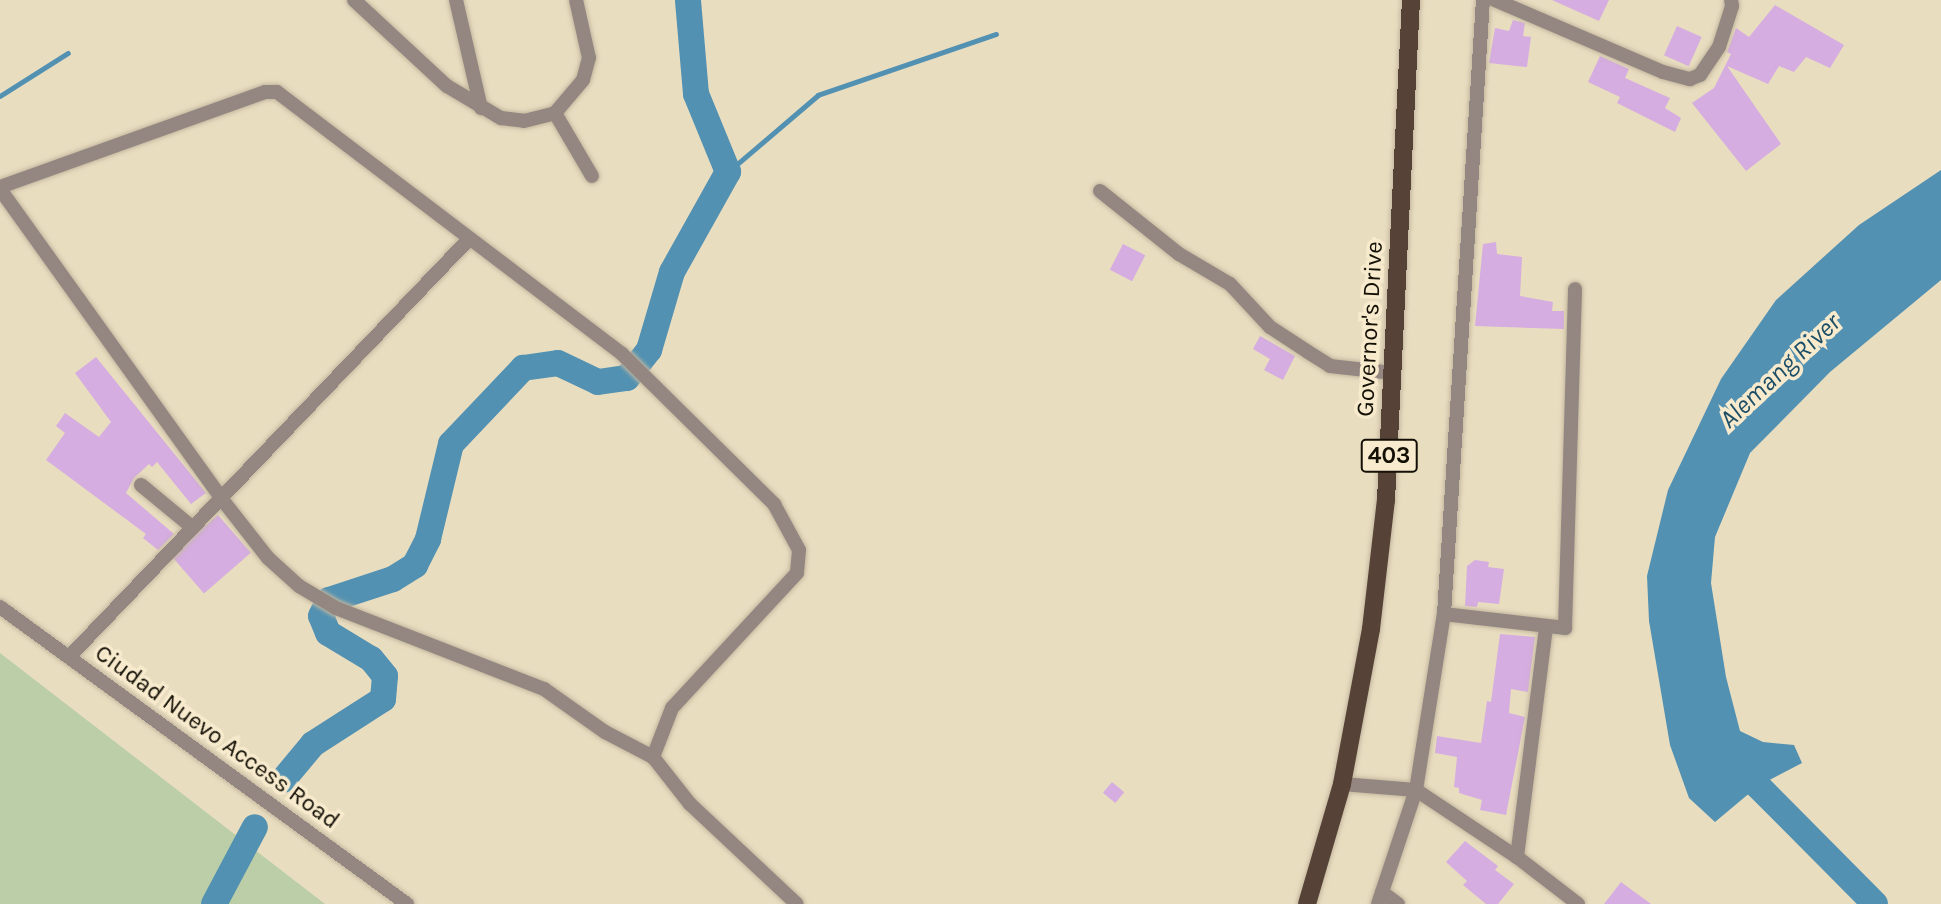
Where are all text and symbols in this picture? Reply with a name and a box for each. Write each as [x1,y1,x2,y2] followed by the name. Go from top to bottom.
[1351,241,1389,417] street label: Governor's Drive
[1713,307,1847,435] water label: Alemang River
[1359,436,1419,476] road number: 403
[89,639,345,835] street label: Ciudad Nuevo Access Road

